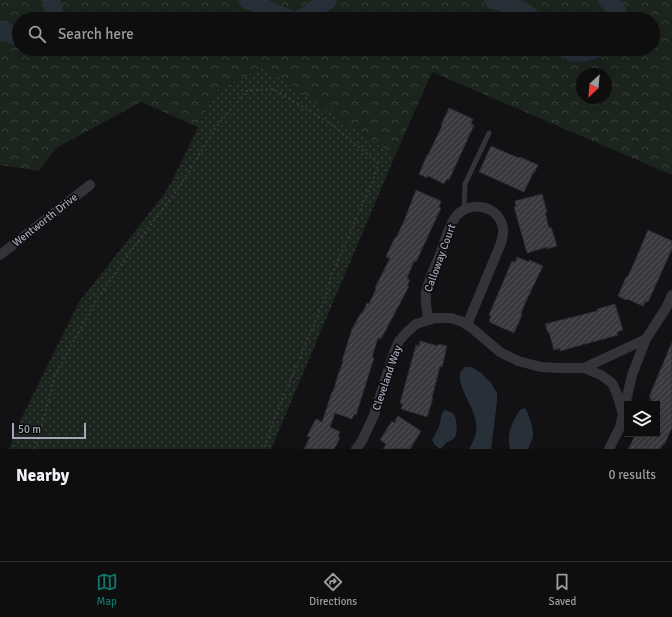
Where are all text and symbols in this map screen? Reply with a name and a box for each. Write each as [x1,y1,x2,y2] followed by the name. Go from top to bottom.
[12,12,660,56] search box
[26,23,48,45] icon: search
[58,25,134,43] text: Search here
[576,68,612,104] north arrow
[10,191,80,249] street label: Wentworth Drive
[422,222,458,294] street label: Calloway Court
[370,343,405,412] street label: Cleveland Way
[624,401,660,437] map controls
[624,401,660,437] button: layers
[12,421,86,440] scale bar
[18,423,41,436] text: 50 m
[16,465,69,486] text: Nearby
[608,467,656,483] text: 0 results
[96,571,118,608] tab: Map
[309,571,357,608] tab: Directions
[549,571,576,608] tab: Saved

